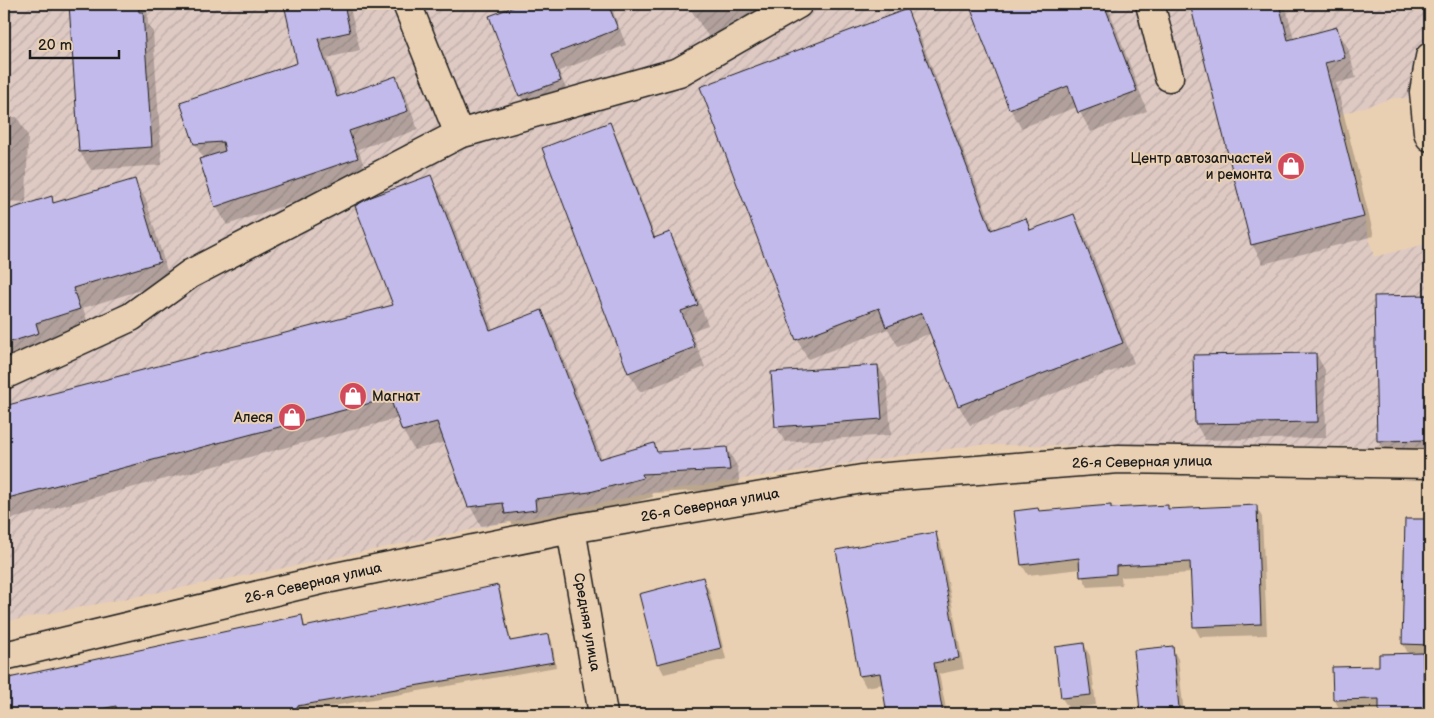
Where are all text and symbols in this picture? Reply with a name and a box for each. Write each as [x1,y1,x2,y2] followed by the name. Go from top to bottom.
[30,28,119,60] scale bar
[38,36,72,55] text: 20 m
[1131,150,1273,183] place label: Центр автозапчастей и ремонта
[1276,151,1306,181] shop icon: Центр автозапчастей и ремонта
[338,381,368,411] shop icon: Магнат
[372,388,421,405] place label: Магнат
[277,402,307,432] shop icon: Алеся
[233,409,273,426] place label: Алеся
[1072,452,1213,472] street label: 26-я Северная улица
[639,484,781,526] street label: 26-я Северная улица
[243,559,384,607] street label: 26-я Северная улица
[570,571,604,673] street label: Средняя улица

